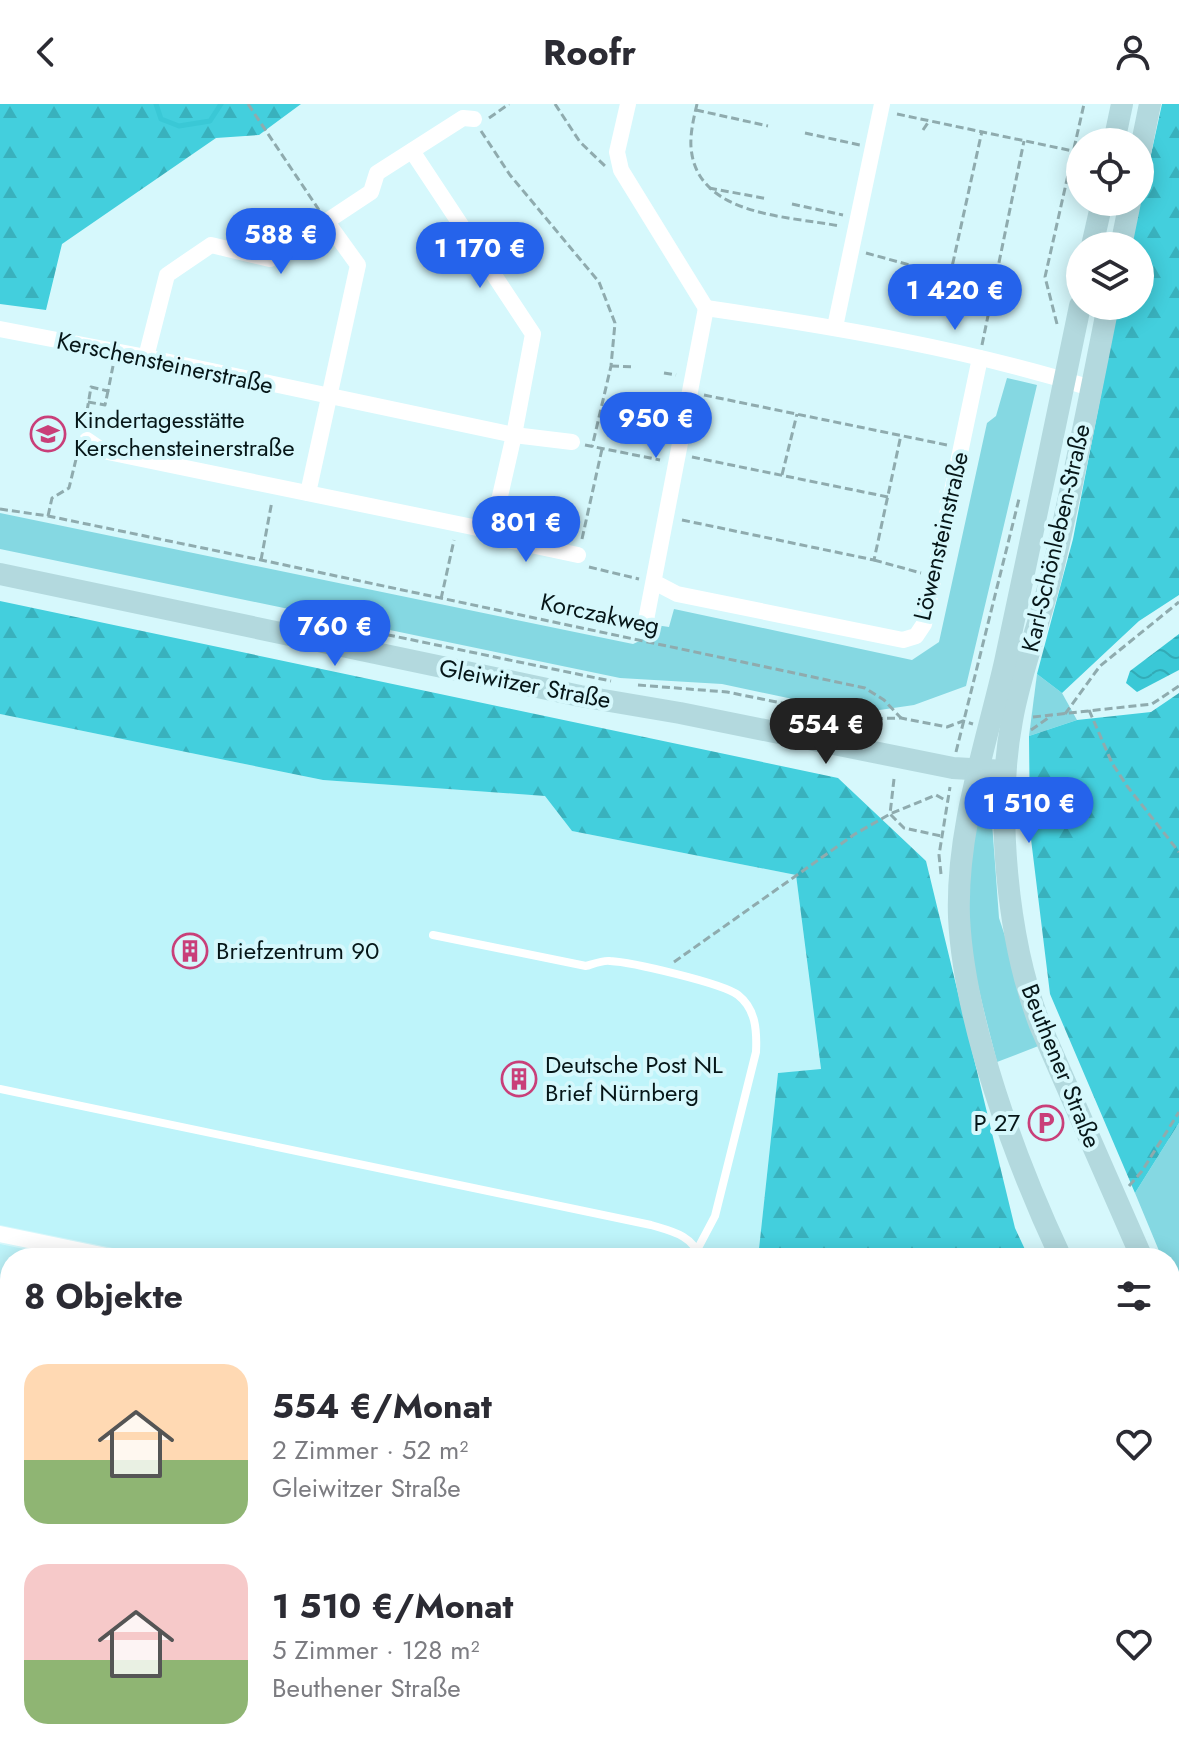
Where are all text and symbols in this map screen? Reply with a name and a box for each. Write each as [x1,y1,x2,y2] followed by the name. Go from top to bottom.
[543,26,636,78] text: Roofr
[24,30,68,74] icon: back
[1111,30,1155,74] icon: person
[1066,128,1154,320] map controls
[1066,128,1154,216] button: locate
[225,208,337,276] pin: 588 €
[244,215,318,253] text: 588 €
[406,222,554,290] pin: 1 170 €
[434,229,526,267] text: 1 170 €
[1066,232,1154,320] button: layers
[881,264,1029,332] pin: 1 420 €
[906,271,1004,309] text: 1 420 €
[54,322,277,403] street label: Kerschensteinerstraße
[600,392,712,460] pin: 950 €
[618,399,694,437] text: 950 €
[74,402,295,465] place label: Kindertagesstätte Kerschensteinerstraße
[29,415,67,453] school or university icon: Kindertagesstätte Kerschensteinerstraße
[1012,420,1099,655] street label: Karl-Schönleben-Straße
[904,448,977,624] street label: Löwensteinstraße
[470,496,582,564] pin: 801 €
[490,503,562,541] text: 801 €
[537,584,663,643] street label: Korczakweg
[279,600,391,668] pin: 760 €
[297,607,373,645] text: 760 €
[436,650,614,717] street label: Gleiwitzer Straße
[770,698,882,766] pin: 554 €
[788,705,864,743] text: 554 €
[955,777,1103,845] pin: 1 510 €
[982,784,1076,822] text: 1 510 €
[171,932,209,970] building icon: Briefzentrum 90
[216,933,379,968] place label: Briefzentrum 90
[1013,979,1110,1153] street label: Beuthener Straße
[545,1047,723,1110] place label: Deutsche Post NL Brief Nürnberg
[500,1060,538,1098] building icon: Deutsche Post NL Brief Nürnberg
[1027,1104,1065,1142] parking icon: P 27
[973,1105,1020,1140] place label: P 27
[24,1272,183,1321] text: 8 Objekte
[1112,1274,1156,1318] icon: filters
[272,1382,492,1431] text: 554 €/Monat
[88,1396,184,1492] icon: home
[1112,1422,1156,1466] icon: heart
[272,1431,468,1469] text: 2 Zimmer · 52 m²
[272,1469,461,1507] text: Gleiwitzer Straße
[272,1582,513,1631] text: 1 510 €/Monat
[88,1596,184,1692] icon: home
[1112,1622,1156,1666] icon: heart
[272,1631,479,1669] text: 5 Zimmer · 128 m²
[272,1669,461,1707] text: Beuthener Straße

